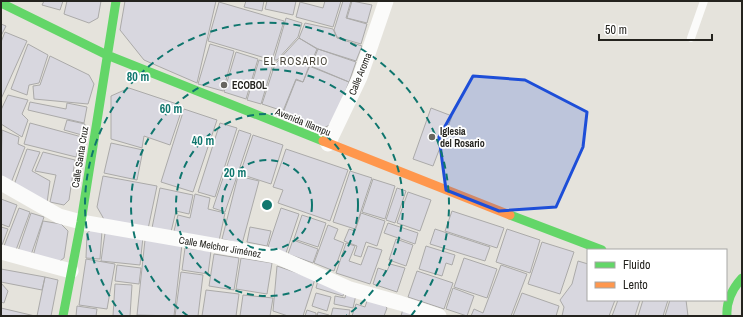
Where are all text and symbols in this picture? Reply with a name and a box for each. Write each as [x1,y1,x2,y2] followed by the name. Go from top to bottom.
[599,16,712,42] scale bar
[605,22,627,38] text: 50 m
[346,50,375,97] street label: Calle Aroma
[264,54,328,68] district label: EL ROSARIO
[127,69,149,85] text: 80 m
[232,79,267,92] place label: ECOBOL
[219,80,229,90] marker: ECOBOL
[160,101,182,117] text: 60 m
[272,105,333,139] street label: Avenida Illampu
[69,125,91,189] street label: Calle Santa Cruz
[440,125,485,150] place label: Iglesia del Rosario
[427,132,437,142] marker: Iglesia del Rosario
[192,133,214,149] text: 40 m
[224,165,246,181] text: 20 m
[260,198,274,212] centre of rings
[178,233,262,261] street label: Calle Melchor Jiménez
[587,249,727,301] legend
[623,257,650,273] text: Fluido
[623,277,648,293] text: Lento

